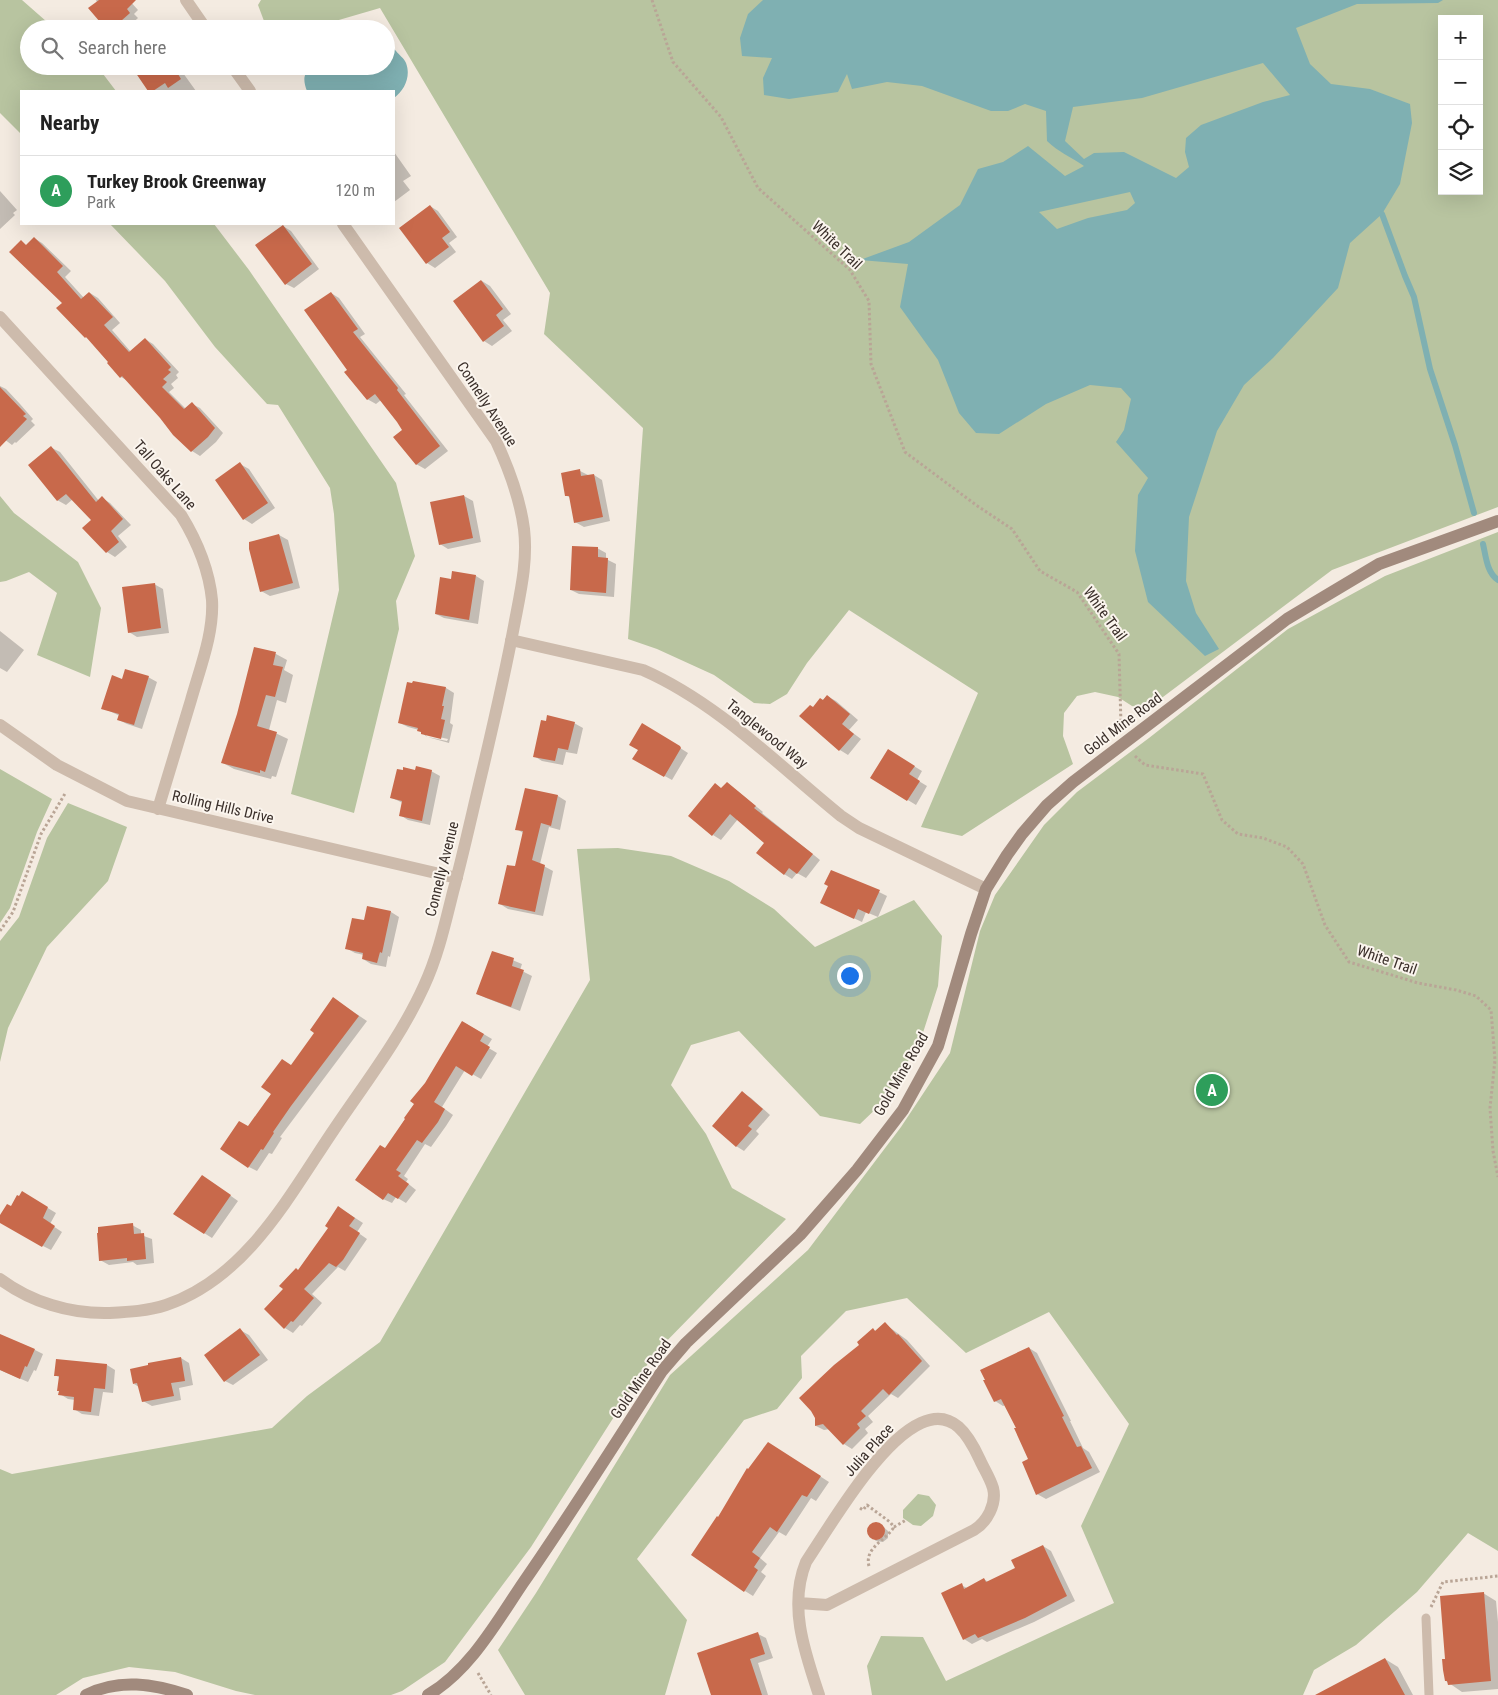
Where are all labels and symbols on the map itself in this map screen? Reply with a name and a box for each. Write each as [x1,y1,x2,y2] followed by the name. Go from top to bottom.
[808,217,866,273] street label: White Trail
[453,358,521,450] street label: Connelly Avenue
[130,437,200,513] street label: Tall Oaks Lane
[1079,583,1131,645] street label: White Trail
[1080,689,1166,759] street label: Gold Mine Road
[723,696,811,772] street label: Tanglewood Way
[170,787,276,827] street label: Rolling Hills Drive
[421,820,463,918] street label: Connelly Avenue
[1355,941,1419,979] street label: White Trail
[837,963,863,989] your location
[870,1029,932,1119] street label: Gold Mine Road
[1196,1071,1228,1109] pin: A
[607,1336,675,1422] street label: Gold Mine Road
[841,1420,897,1480] street label: Julia Place

